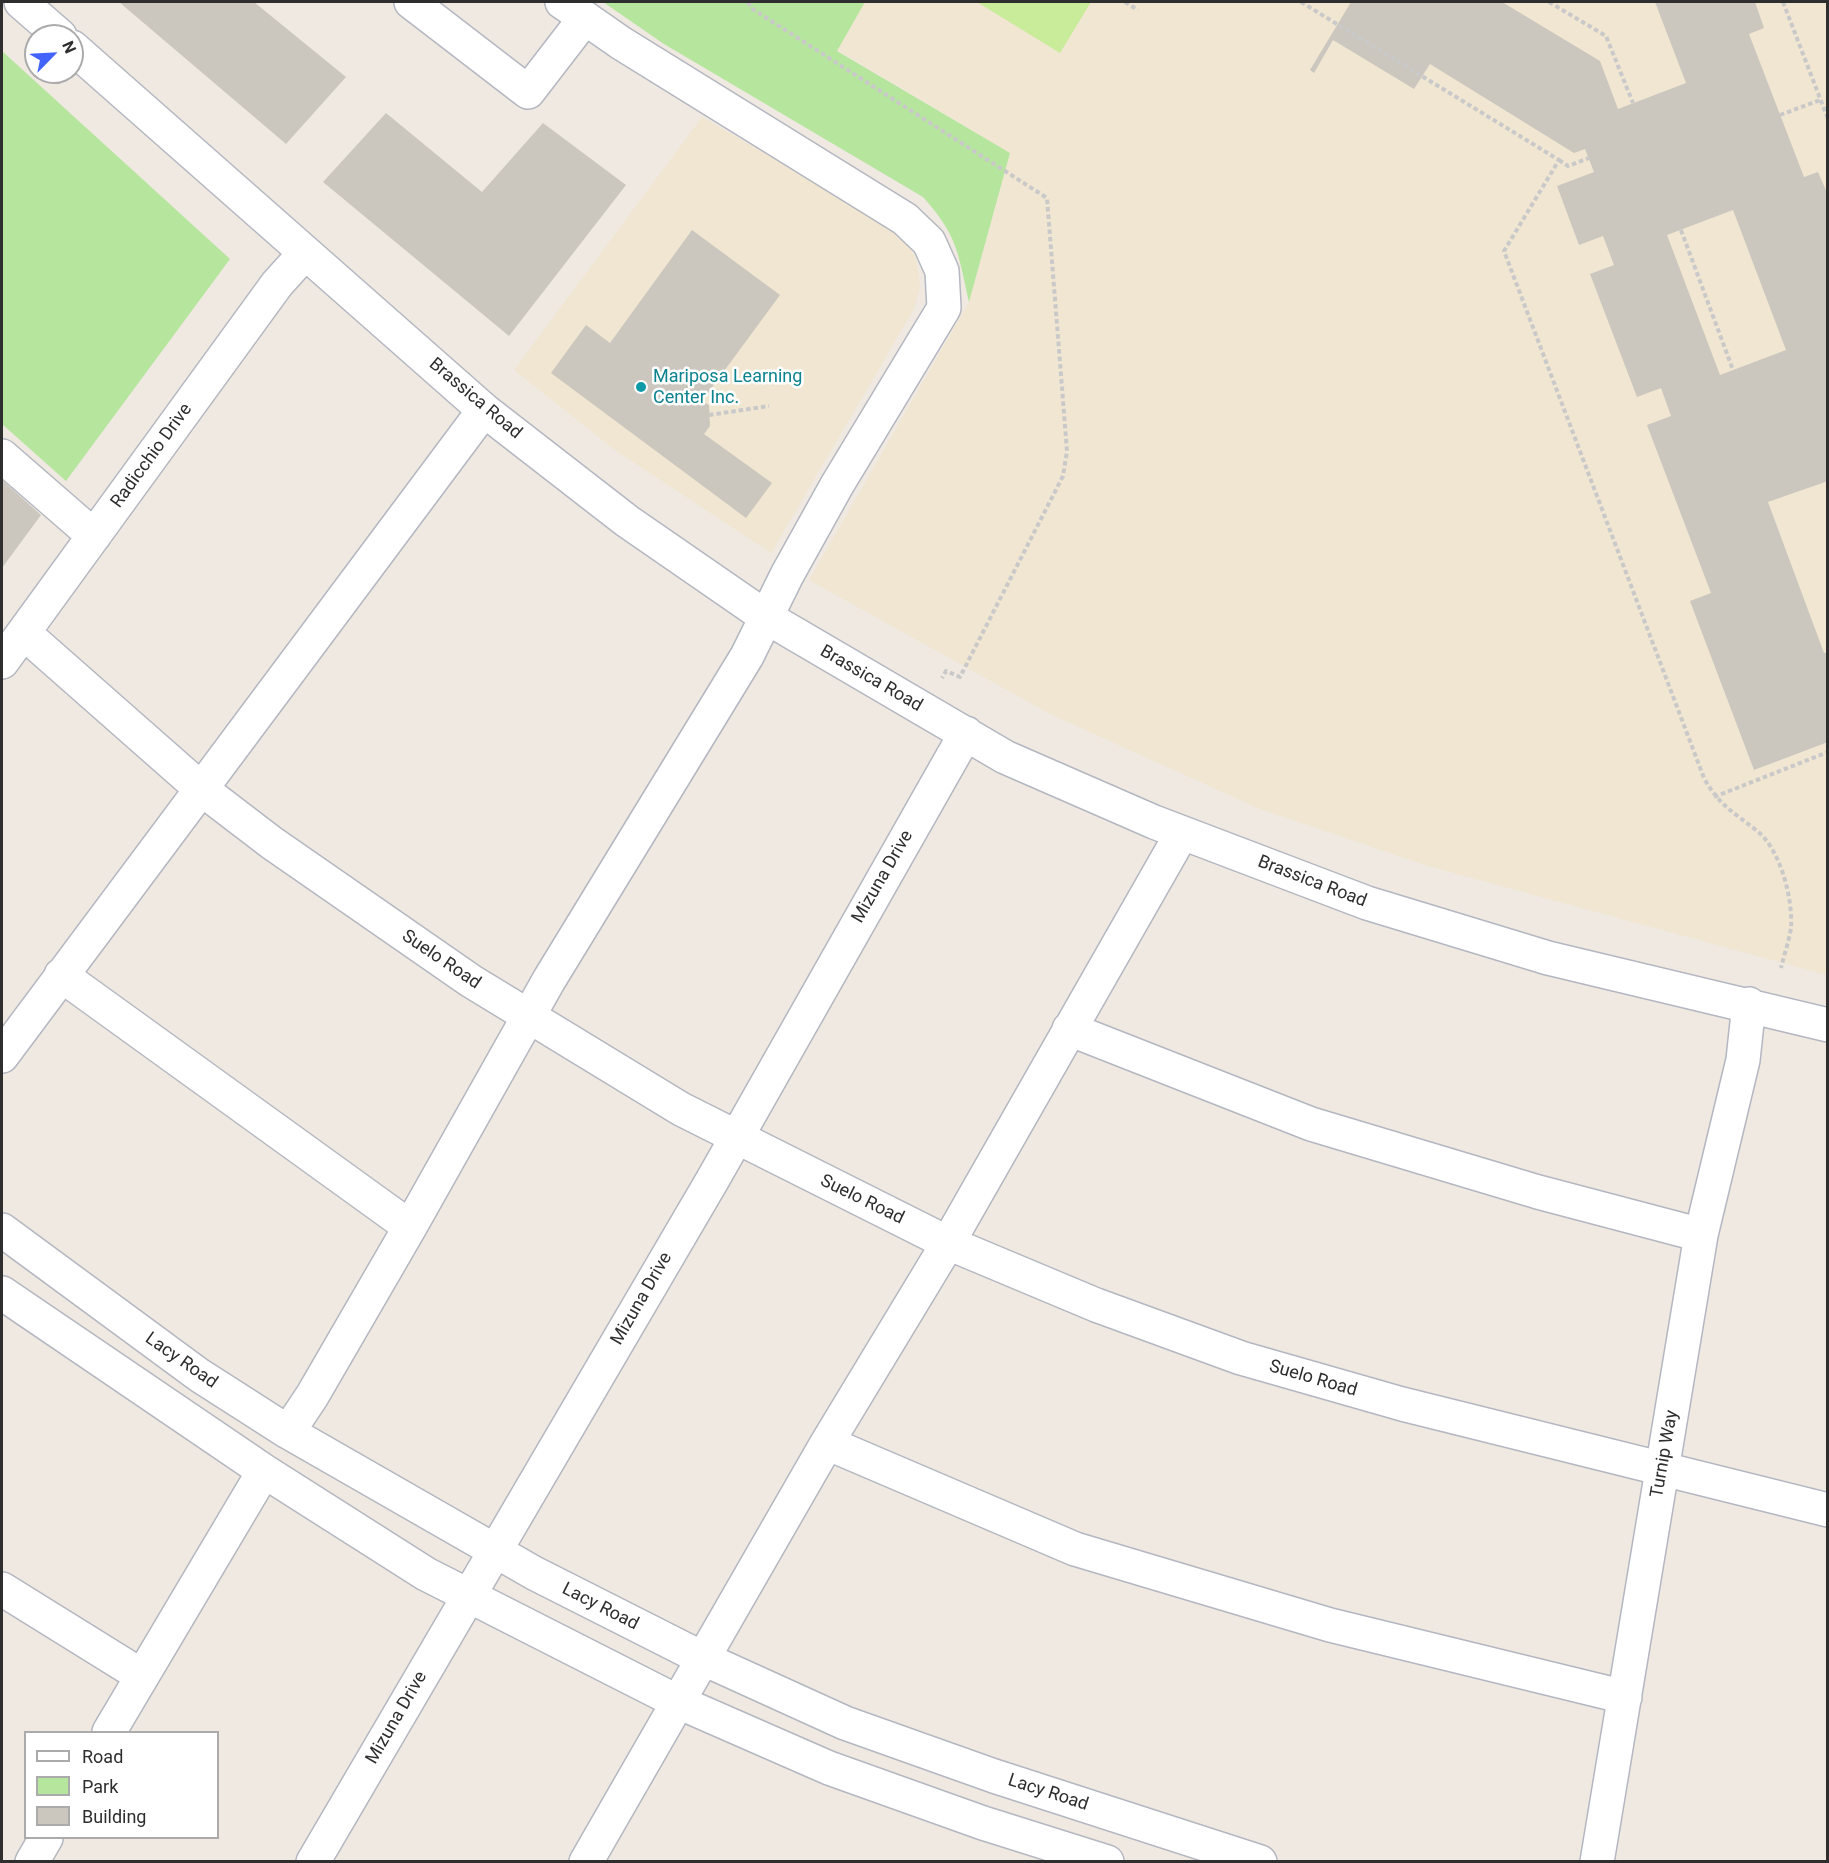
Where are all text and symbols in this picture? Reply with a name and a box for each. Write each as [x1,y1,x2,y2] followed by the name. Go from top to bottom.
[24,24,84,84] north arrow
[58,38,80,56] text: N
[424,354,526,444] street label: Brassica Road
[653,366,802,409] place label: Mariposa Learning Center Inc.
[634,380,648,394] marker: Mariposa Learning Center Inc.
[107,400,197,512] street label: Radicchio Drive
[816,641,926,717] street label: Brassica Road
[848,827,918,927] street label: Mizuna Drive
[1255,851,1369,913] street label: Brassica Road
[397,926,485,994] street label: Suelo Road
[817,1170,907,1230] street label: Suelo Road
[607,1249,677,1349] street label: Mizuna Drive
[141,1328,221,1394] street label: Lacy Road
[1266,1356,1360,1402] street label: Suelo Road
[1647,1408,1683,1500] street label: Turnip Way
[558,1578,642,1636] street label: Lacy Road
[362,1668,432,1768] street label: Mizuna Drive
[24,1731,219,1839] legend
[82,1746,123,1767] text: Road
[1005,1770,1091,1816] street label: Lacy Road
[82,1776,118,1797] text: Park
[82,1806,146,1827] text: Building

